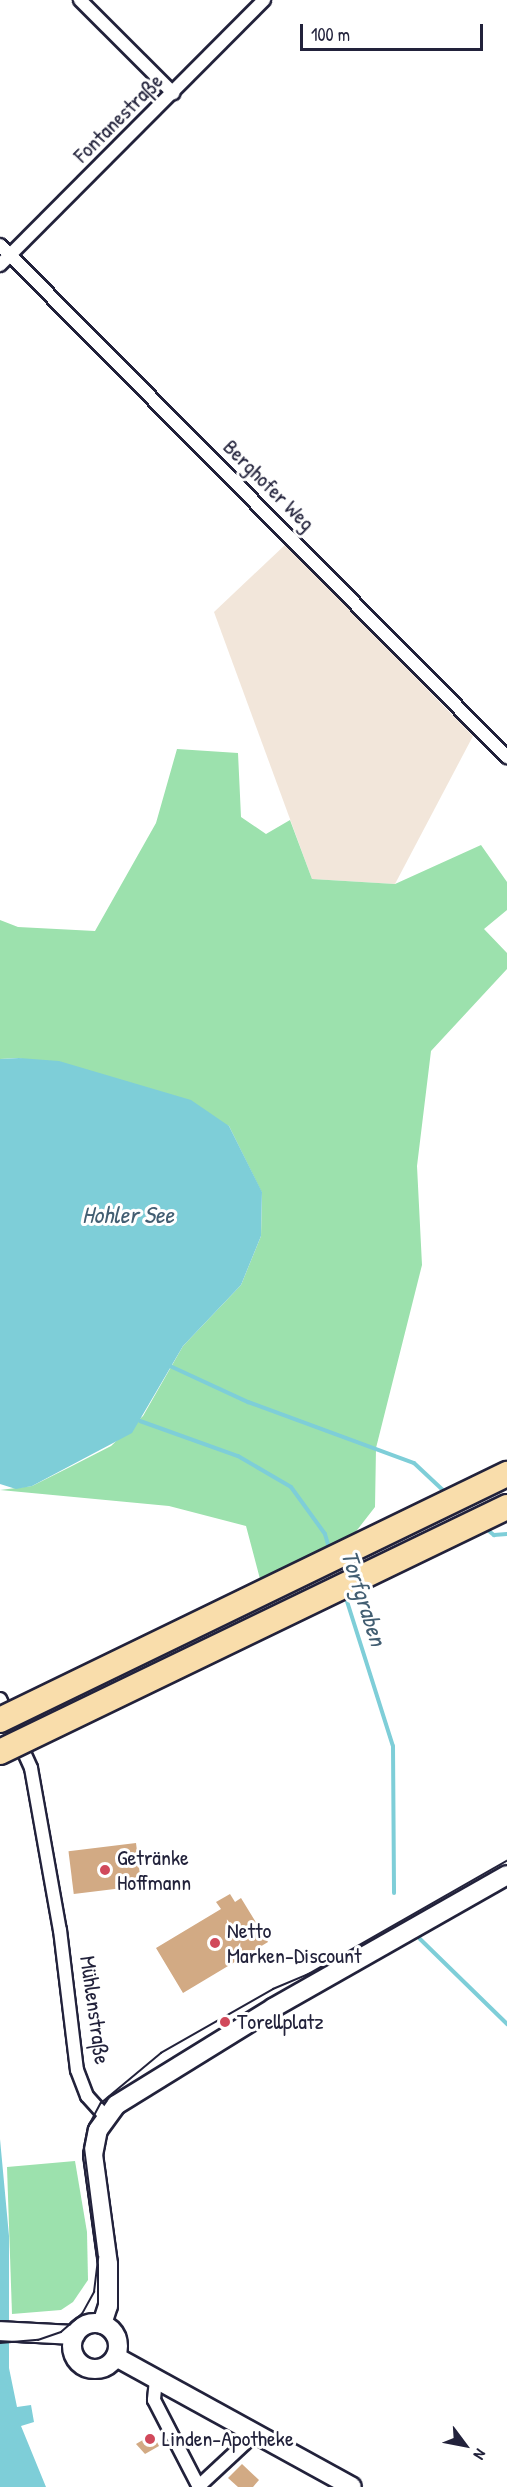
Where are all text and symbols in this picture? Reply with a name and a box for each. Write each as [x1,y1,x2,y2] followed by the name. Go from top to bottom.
[303,12,486,50] scale bar
[311,22,350,47] text: 100 m
[68,68,168,168] street label: Fontanestraße
[218,434,320,536] street label: Berghofer Weg
[82,1201,174,1229] water label: Hohler See
[335,1547,393,1649] water label: Torfgraben
[117,1844,191,1896] place label: Getränke Hoffmann
[98,1863,112,1877] marker: Getränke Hoffmann
[227,1917,361,1969] place label: Netto Marken-Discount
[208,1936,222,1950] marker: Netto Marken-Discount
[74,1954,116,2066] street label: Mühlenstraße
[237,2009,324,2035] place label: Torellplatz
[218,2015,232,2029] marker: Torellplatz
[435,2415,495,2475] north arrow
[162,2426,294,2452] place label: Linden-Apotheke
[143,2432,157,2446] marker: Linden-Apotheke
[469,2445,492,2464] text: N

